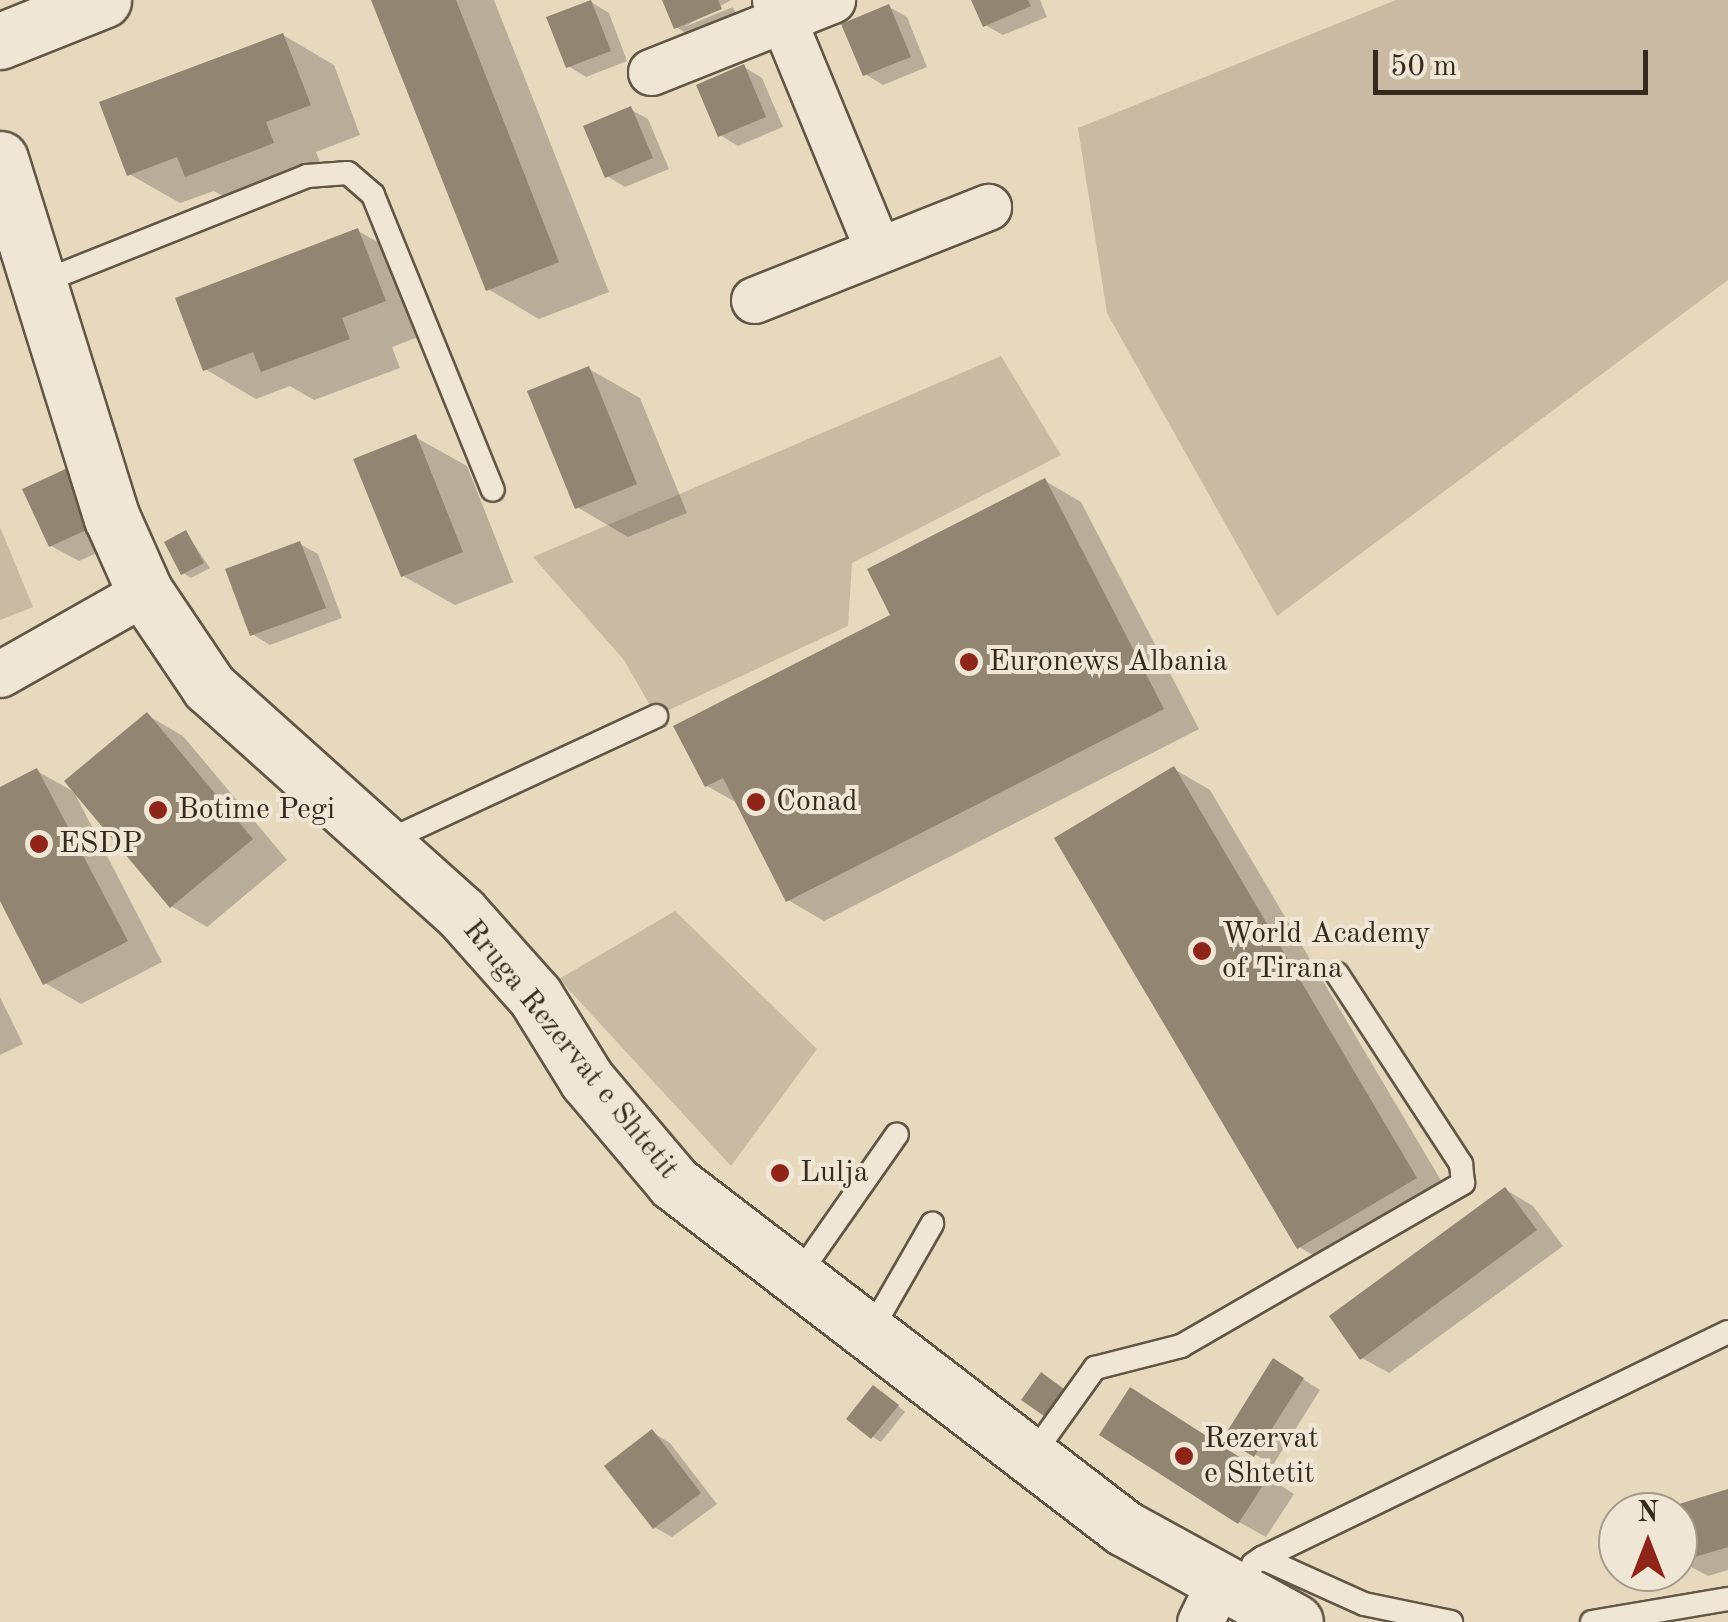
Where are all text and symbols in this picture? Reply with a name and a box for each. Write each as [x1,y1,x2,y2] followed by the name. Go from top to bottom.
[1378,30,1653,92] scale bar
[1390,52,1457,82] text: 50 m
[989,644,1228,680] place label: Euronews Albania
[958,651,980,673] marker: Euronews Albania
[776,784,858,820] place label: Conad
[745,791,767,813] marker: Conad
[178,792,335,828] place label: Botime Pegi
[147,799,169,821] marker: Botime Pegi
[59,826,142,862] place label: ESDP
[28,833,50,855] marker: ESDP
[454,913,686,1187] street label: Rruga Rezervat e Shtetit
[1222,916,1430,986] place label: World Academy of Tirana
[1191,940,1213,962] marker: World Academy of Tirana
[800,1155,869,1191] place label: Lulja
[769,1162,791,1184] marker: Lulja
[1204,1421,1319,1492] place label: Rezervat e Shtetit
[1173,1445,1195,1467] marker: Rezervat e Shtetit
[1598,1492,1698,1592] north arrow
[1637,1500,1659,1528] text: N

